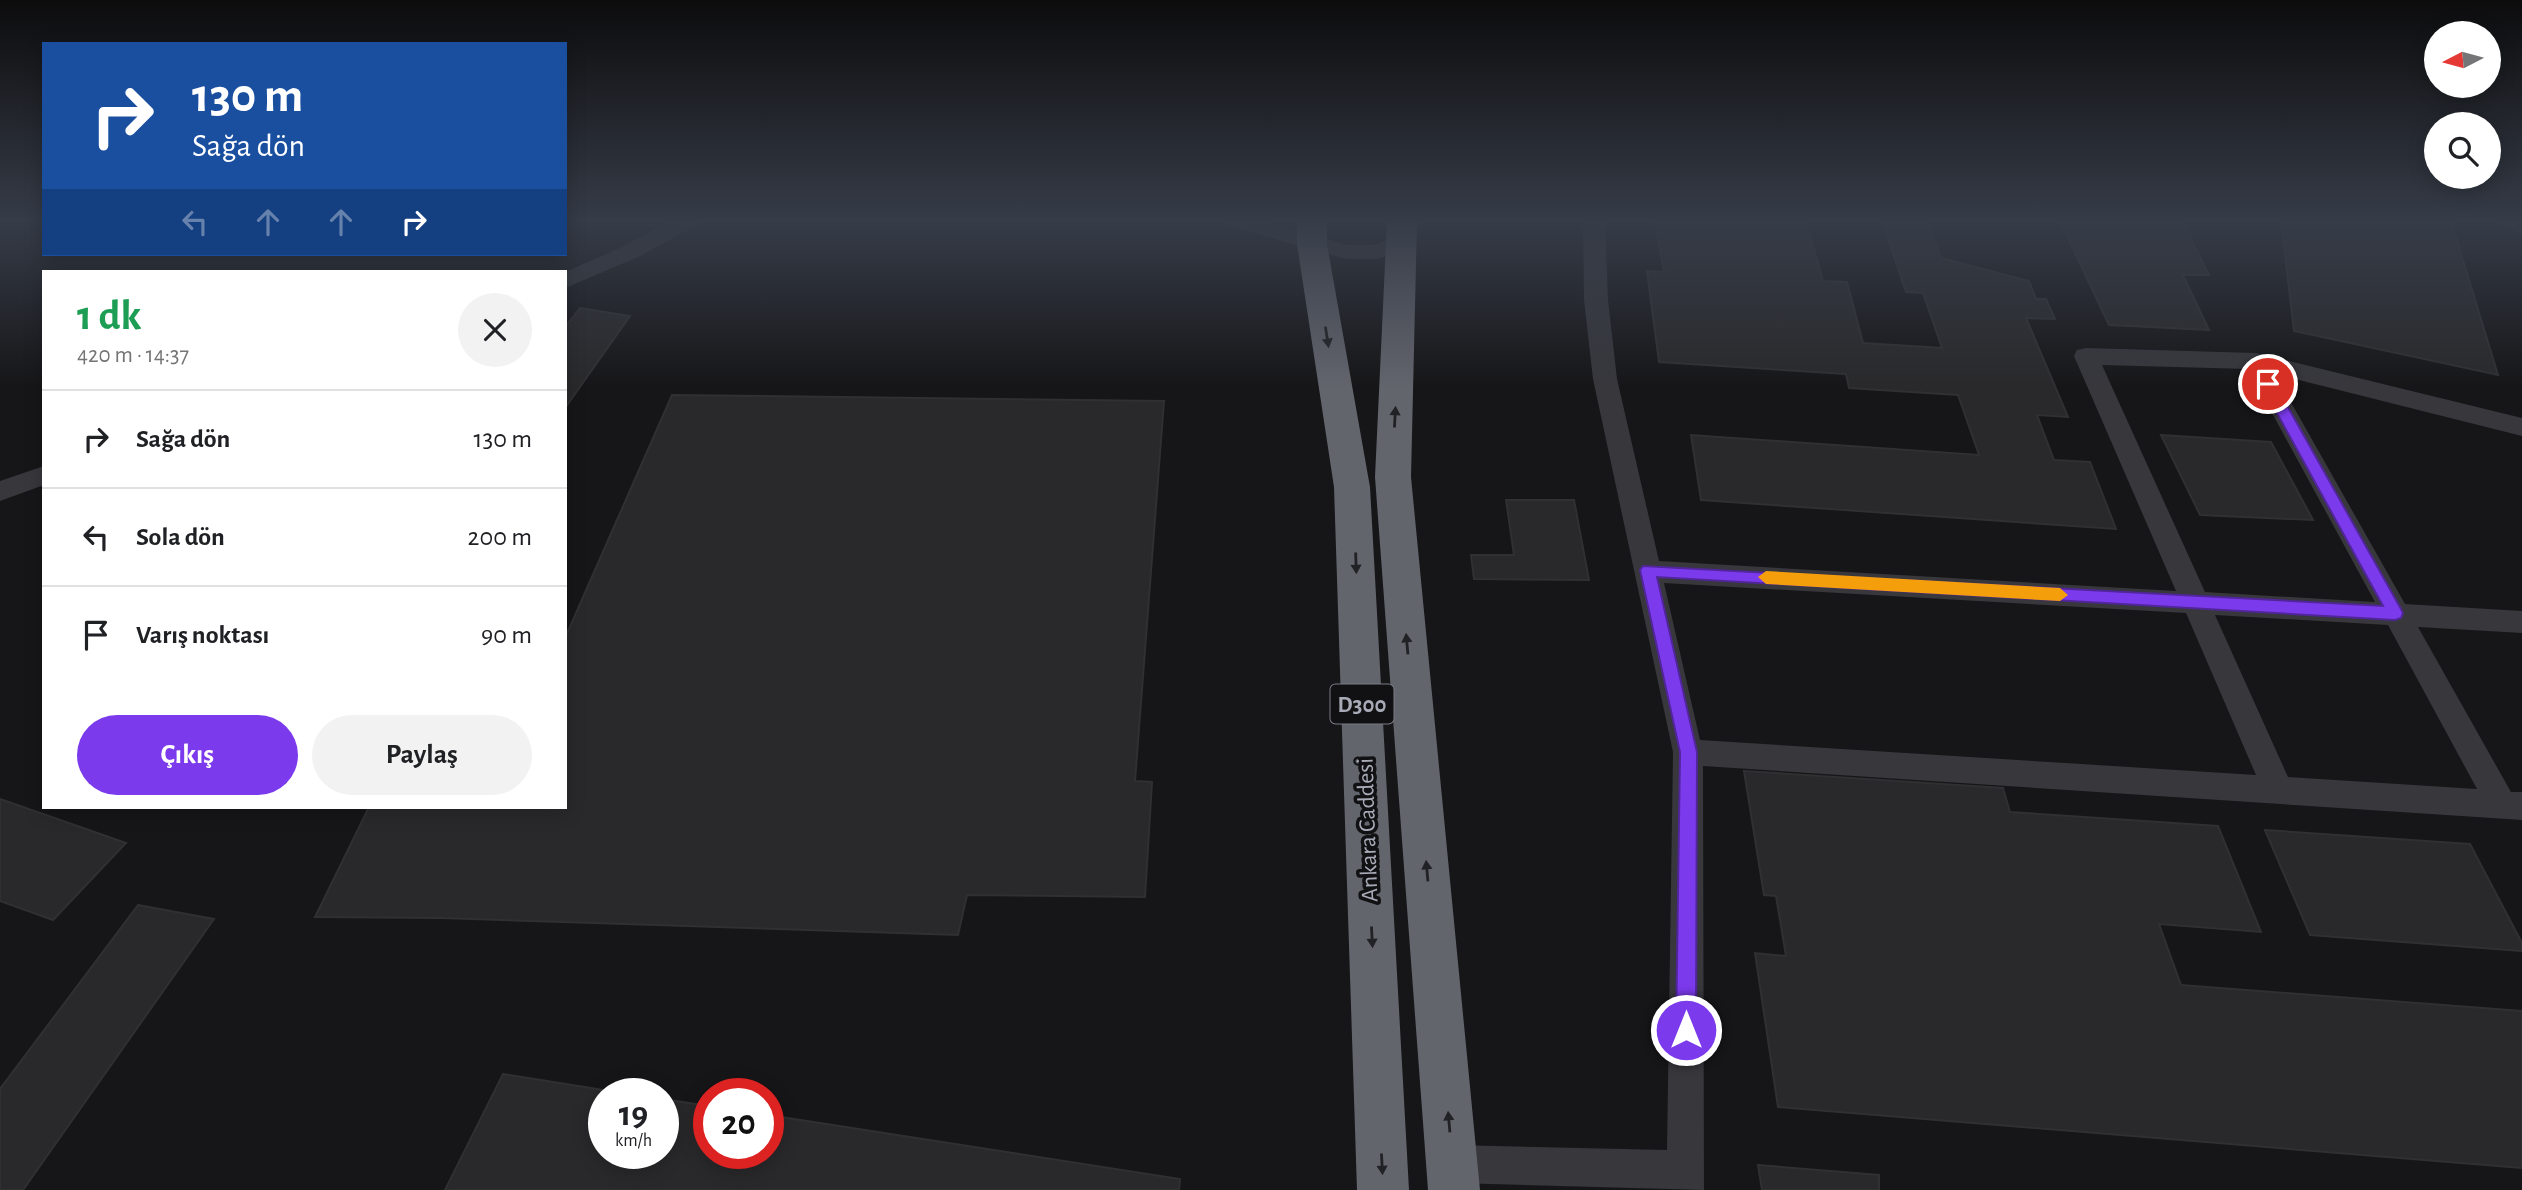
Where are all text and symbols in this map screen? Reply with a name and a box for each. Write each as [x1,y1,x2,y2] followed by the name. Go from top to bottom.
[2424,21,2501,98] north arrow
[2424,21,2501,189] map controls
[77,70,168,161] icon: right
[192,72,303,121] text: 130 m
[2424,112,2501,189] button: search
[192,130,305,162] text: Sağa dön
[176,203,214,241] icon: left
[249,203,287,241] icon: ahead
[322,203,360,241] icon: ahead
[395,203,433,241] icon: right
[458,293,532,367] button: close
[77,295,141,337] text: 1 dk
[1322,326,1333,348] one-way arrow
[77,344,189,367] text: 420 m · 14:37
[2238,354,2298,414] pin
[2249,365,2287,403] icon: arrive
[1390,406,1401,428] one-way arrow
[77,420,115,458] icon: right
[136,426,230,452] text: Sağa dön
[474,426,532,452] text: 130 m
[77,518,115,556] icon: left
[136,524,225,550] text: Sola dön
[468,524,532,550] text: 200 m
[1350,552,1361,574] one-way arrow
[77,616,115,654] icon: arrive
[136,622,269,648] text: Varış noktası
[481,622,532,648] text: 90 m
[1401,633,1412,655] one-way arrow
[1330,684,1394,724] road number: D300
[77,715,298,795] button: Çıkış
[312,715,532,795] button: Paylaş
[1353,758,1383,902] street label: Ankara Caddesi
[1421,860,1432,882] one-way arrow
[1366,926,1377,948] one-way arrow
[1649,993,1723,1067] position arrow
[693,1078,784,1169] speed limit sign: 20
[619,1097,648,1132] text: 19
[1443,1111,1454,1133] one-way arrow
[615,1132,652,1150] text: km/h
[1377,1153,1388,1175] one-way arrow

